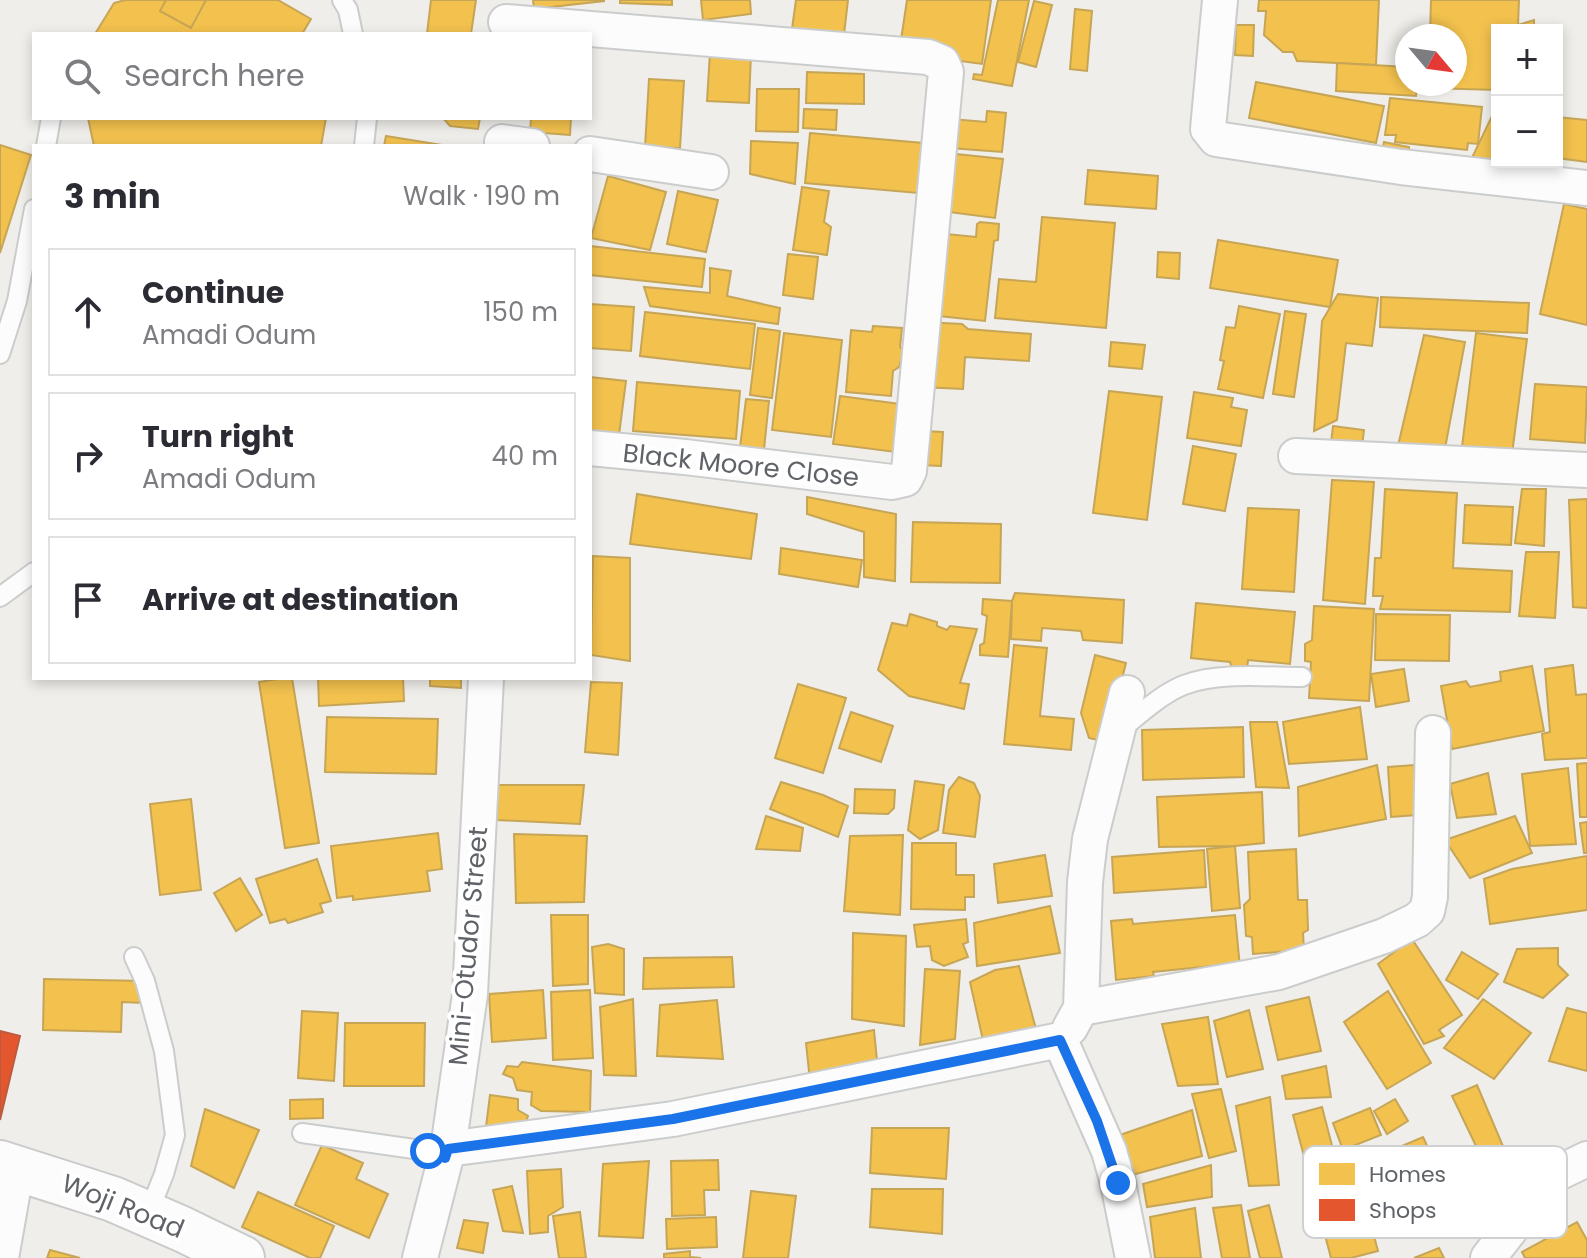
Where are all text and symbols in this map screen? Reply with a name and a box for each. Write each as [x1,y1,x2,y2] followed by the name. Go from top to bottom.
[1395,24,1467,96] north arrow
[1491,24,1563,168] map controls
[1491,24,1563,96] button: +
[32,32,592,120] search box
[60,54,104,98] icon: search
[124,54,305,97] text: Search here
[1491,96,1563,168] button: −
[64,172,161,220] text: 3 min
[403,178,560,214] text: Walk · 190 m
[142,271,284,314] text: Continue
[66,290,110,334] icon: ahead
[483,294,558,330] text: 150 m
[142,317,316,353] text: Amadi Odum
[142,415,294,458] text: Turn right
[66,434,110,478] icon: right
[621,435,861,495] street label: Black Moore Close
[492,438,558,474] text: 40 m
[142,461,316,497] text: Amadi Odum
[66,578,110,622] icon: arrive
[142,578,459,621] text: Arrive at destination
[440,825,496,1067] street label: Mini-Otudor Street
[410,1133,446,1169] route start
[1303,1146,1567,1238] legend
[1369,1159,1446,1190] text: Homes
[56,1165,190,1247] street label: Woji Road
[1100,1165,1136,1201] route end
[1369,1195,1436,1226] text: Shops

